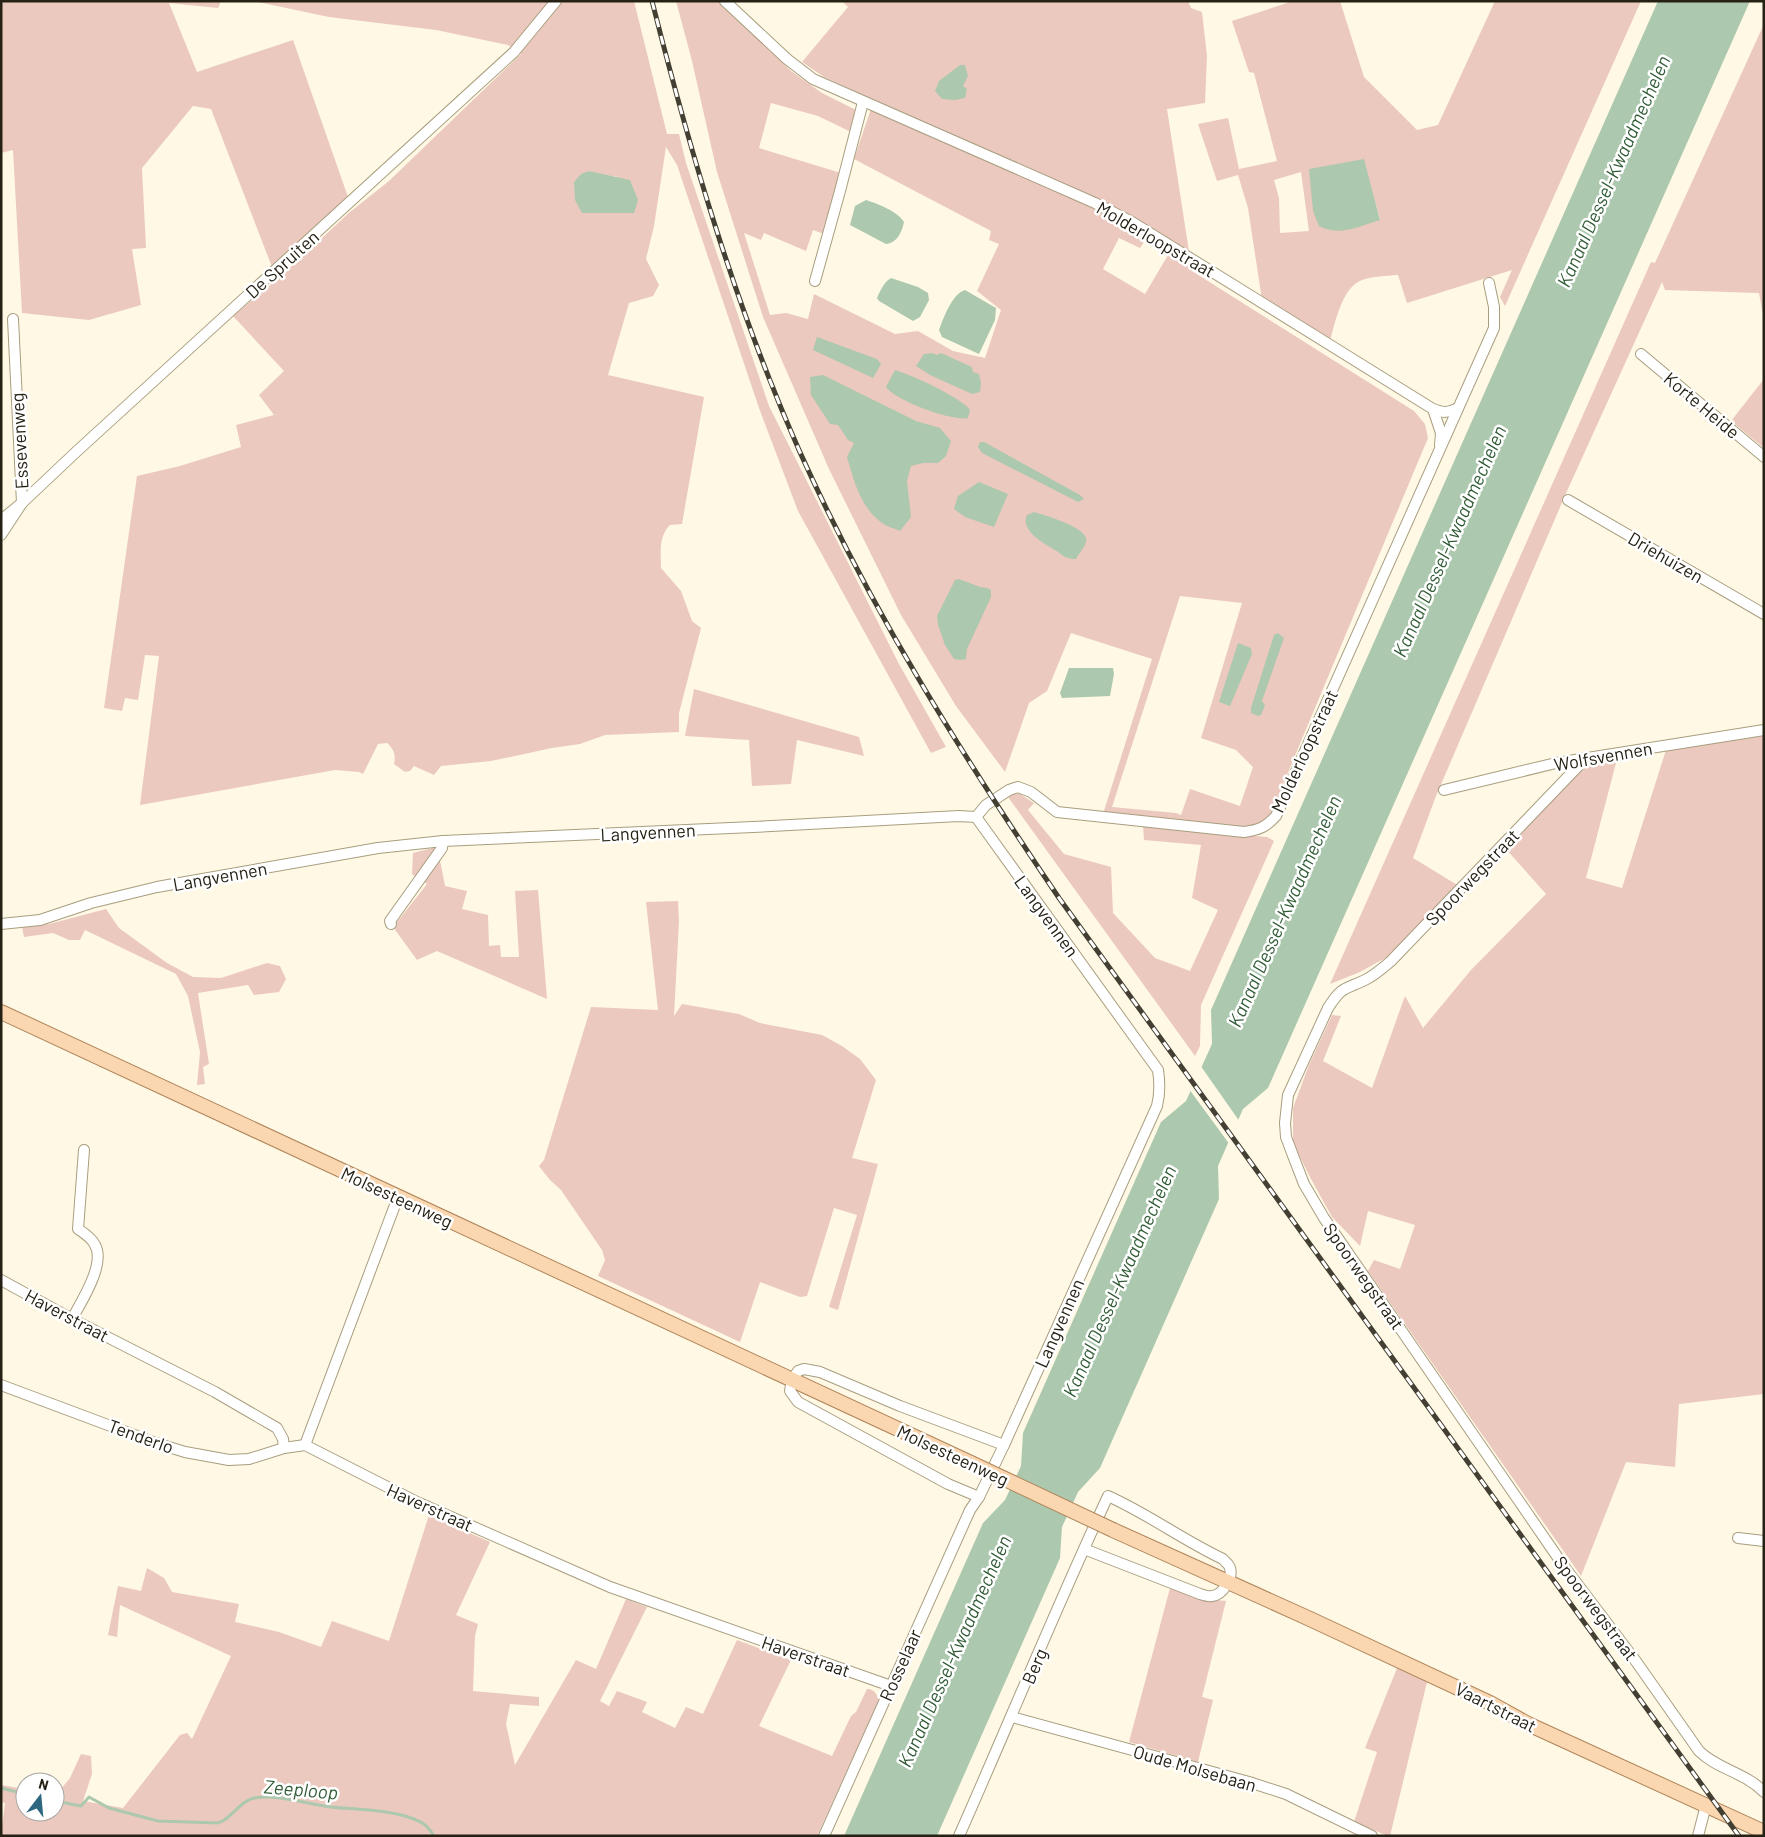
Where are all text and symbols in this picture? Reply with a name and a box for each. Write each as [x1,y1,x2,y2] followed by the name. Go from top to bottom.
[1551,52,1675,290] water label: Kanaal Dessel-Kwaadmechelen
[1093,196,1219,282] street label: Molderloopstraat
[241,225,323,303] street label: De Spruiten
[1660,367,1744,443] street label: Korte Heide
[5,392,33,490] street label: Essevenweg
[1387,422,1511,660] water label: Kanaal Dessel-Kwaadmechelen
[1625,527,1707,587] street label: Driehuizen
[1266,686,1342,816] street label: Molderloopstraat
[1552,737,1654,775] street label: Wolfsvennen
[1222,792,1346,1030] water label: Kanaal Dessel-Kwaadmechelen
[600,819,696,845] street label: Langvennen
[1421,824,1523,930] street label: Spoorwegstraat
[171,857,269,895] street label: Langvennen
[1010,871,1084,961] street label: Langvennen
[338,1162,456,1232] street label: Molsesteenweg
[1057,1162,1181,1400] water label: Kanaal Dessel-Kwaadmechelen
[1319,1218,1409,1334] street label: Spoorwegstraat
[1030,1275,1088,1371] street label: Langvennen
[21,1284,113,1346] street label: Haverstraat
[105,1414,177,1458] street label: Tenderlo
[894,1420,1012,1490] street label: Molsesteenweg
[384,1478,476,1536] street label: Haverstraat
[892,1532,1016,1770] water label: Kanaal Dessel-Kwaadmechelen
[1549,1551,1643,1665] street label: Spoorwegstraat
[874,1625,926,1704] street label: Rosselaar
[759,1631,853,1681] street label: Haverstraat
[1017,1645,1051,1687] street label: Berg
[1452,1677,1540,1737] street label: Vaartstraat
[1131,1740,1259,1796] street label: Oude Molsebaan
[15,1772,65,1822] north arrow
[263,1774,339,1804] water label: Zeeploop
[37,1775,51,1793] text: N

